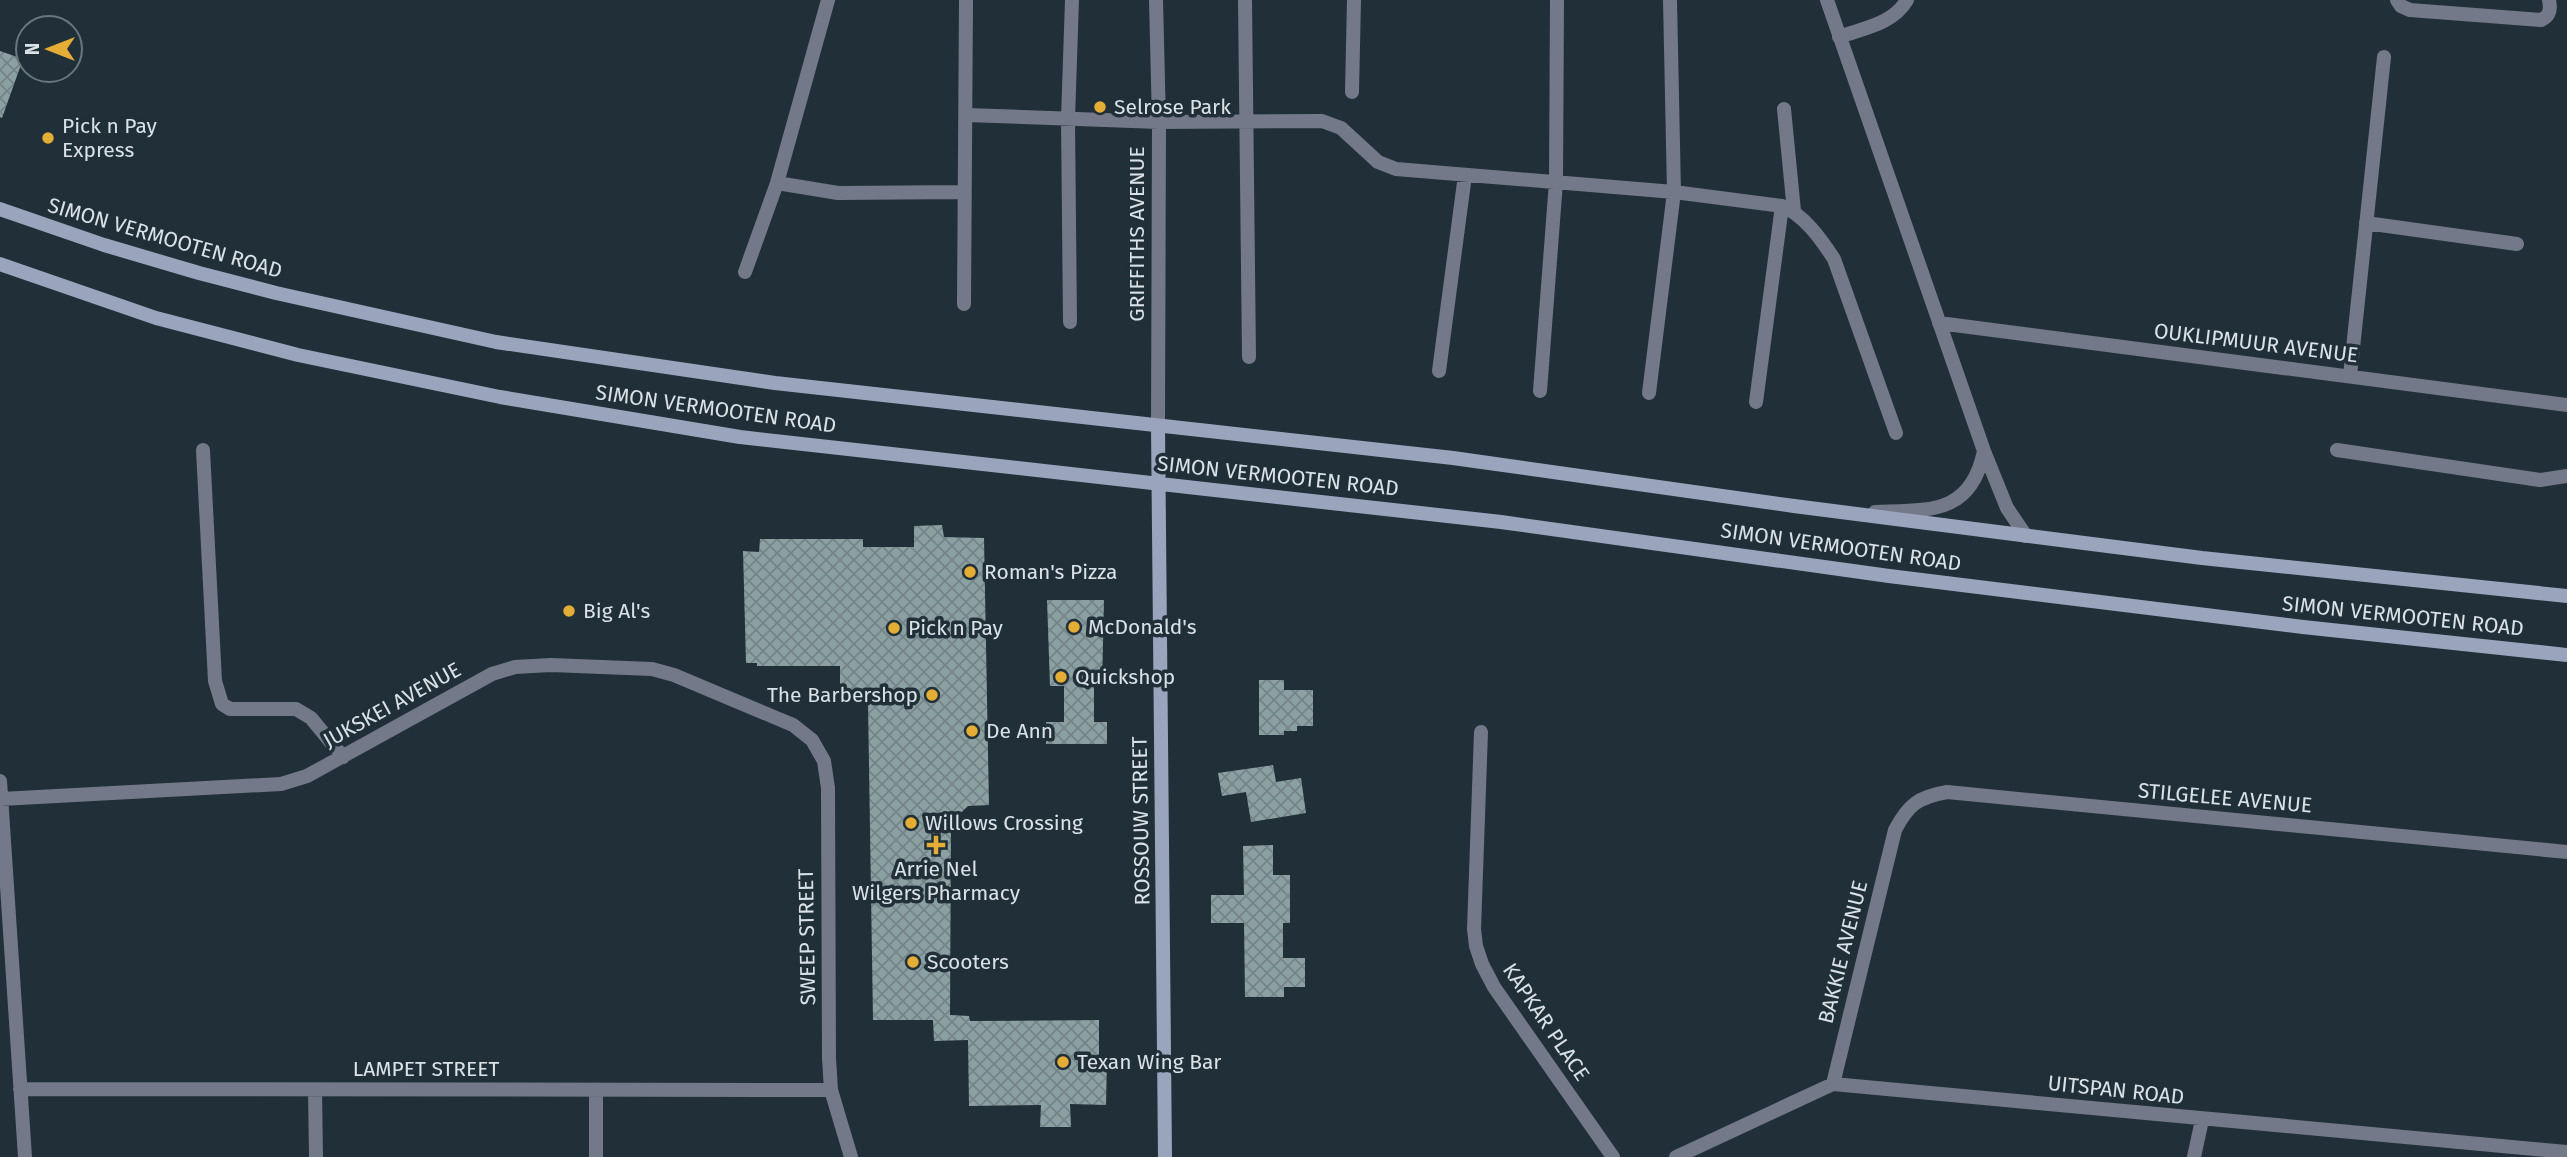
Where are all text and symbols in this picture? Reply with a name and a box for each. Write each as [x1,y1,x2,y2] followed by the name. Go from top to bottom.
[14,14,84,84] north arrow
[21,43,44,55] text: N
[1114,94,1231,120] place label: Selrose Park
[1092,99,1108,115] marker: Selrose Park
[62,113,158,163] place label: Pick n Pay Express
[40,130,56,146] marker: Pick n Pay Express
[1124,146,1150,322] street label: GRIFFITHS AVENUE
[45,192,285,284] street label: SIMON VERMOOTEN ROAD
[2152,318,2360,368] street label: OUKLIPMUUR AVENUE
[594,379,838,439] street label: SIMON VERMOOTEN ROAD
[1156,450,1400,502] street label: SIMON VERMOOTEN ROAD
[1719,517,1963,577] street label: SIMON VERMOOTEN ROAD
[984,559,1118,585] place label: Roman's Pizza
[962,564,978,580] marker: Roman's Pizza
[2281,590,2525,642] street label: SIMON VERMOOTEN ROAD
[583,598,650,624] place label: Big Al's
[561,603,577,619] marker: Big Al's
[1088,614,1197,640] place label: McDonald's
[908,615,1004,641] place label: Pick n Pay
[1066,619,1082,635] marker: McDonald's
[886,620,902,636] marker: Pick n Pay
[319,656,465,754] street label: JUKSKEI AVENUE
[1075,664,1175,690] place label: Quickshop
[1053,669,1069,685] marker: Quickshop
[767,682,918,708] place label: The Barbershop
[924,687,940,703] marker: The Barbershop
[986,718,1053,744] place label: De Ann
[964,723,980,739] marker: De Ann
[1127,736,1155,906] street label: ROSSOUW STREET
[2137,777,2313,819] street label: STILGELEE AVENUE
[925,810,1083,836] place label: Willows Crossing
[903,815,919,831] marker: Willows Crossing
[928,837,944,853] marker: Arrie Nel Wilgers Pharmacy
[852,856,1021,906] place label: Arrie Nel Wilgers Pharmacy
[793,868,821,1006] street label: SWEEP STREET
[1813,878,1873,1026] street label: BAKKIE AVENUE
[927,949,1009,975] place label: Scooters
[905,954,921,970] marker: Scooters
[1497,958,1595,1086] street label: KAPKAR PLACE
[1077,1049,1221,1075] place label: Texan Wing Bar
[1055,1054,1071,1070] marker: Texan Wing Bar
[353,1056,499,1082] street label: LAMPET STREET
[2046,1070,2186,1110] street label: UITSPAN ROAD

